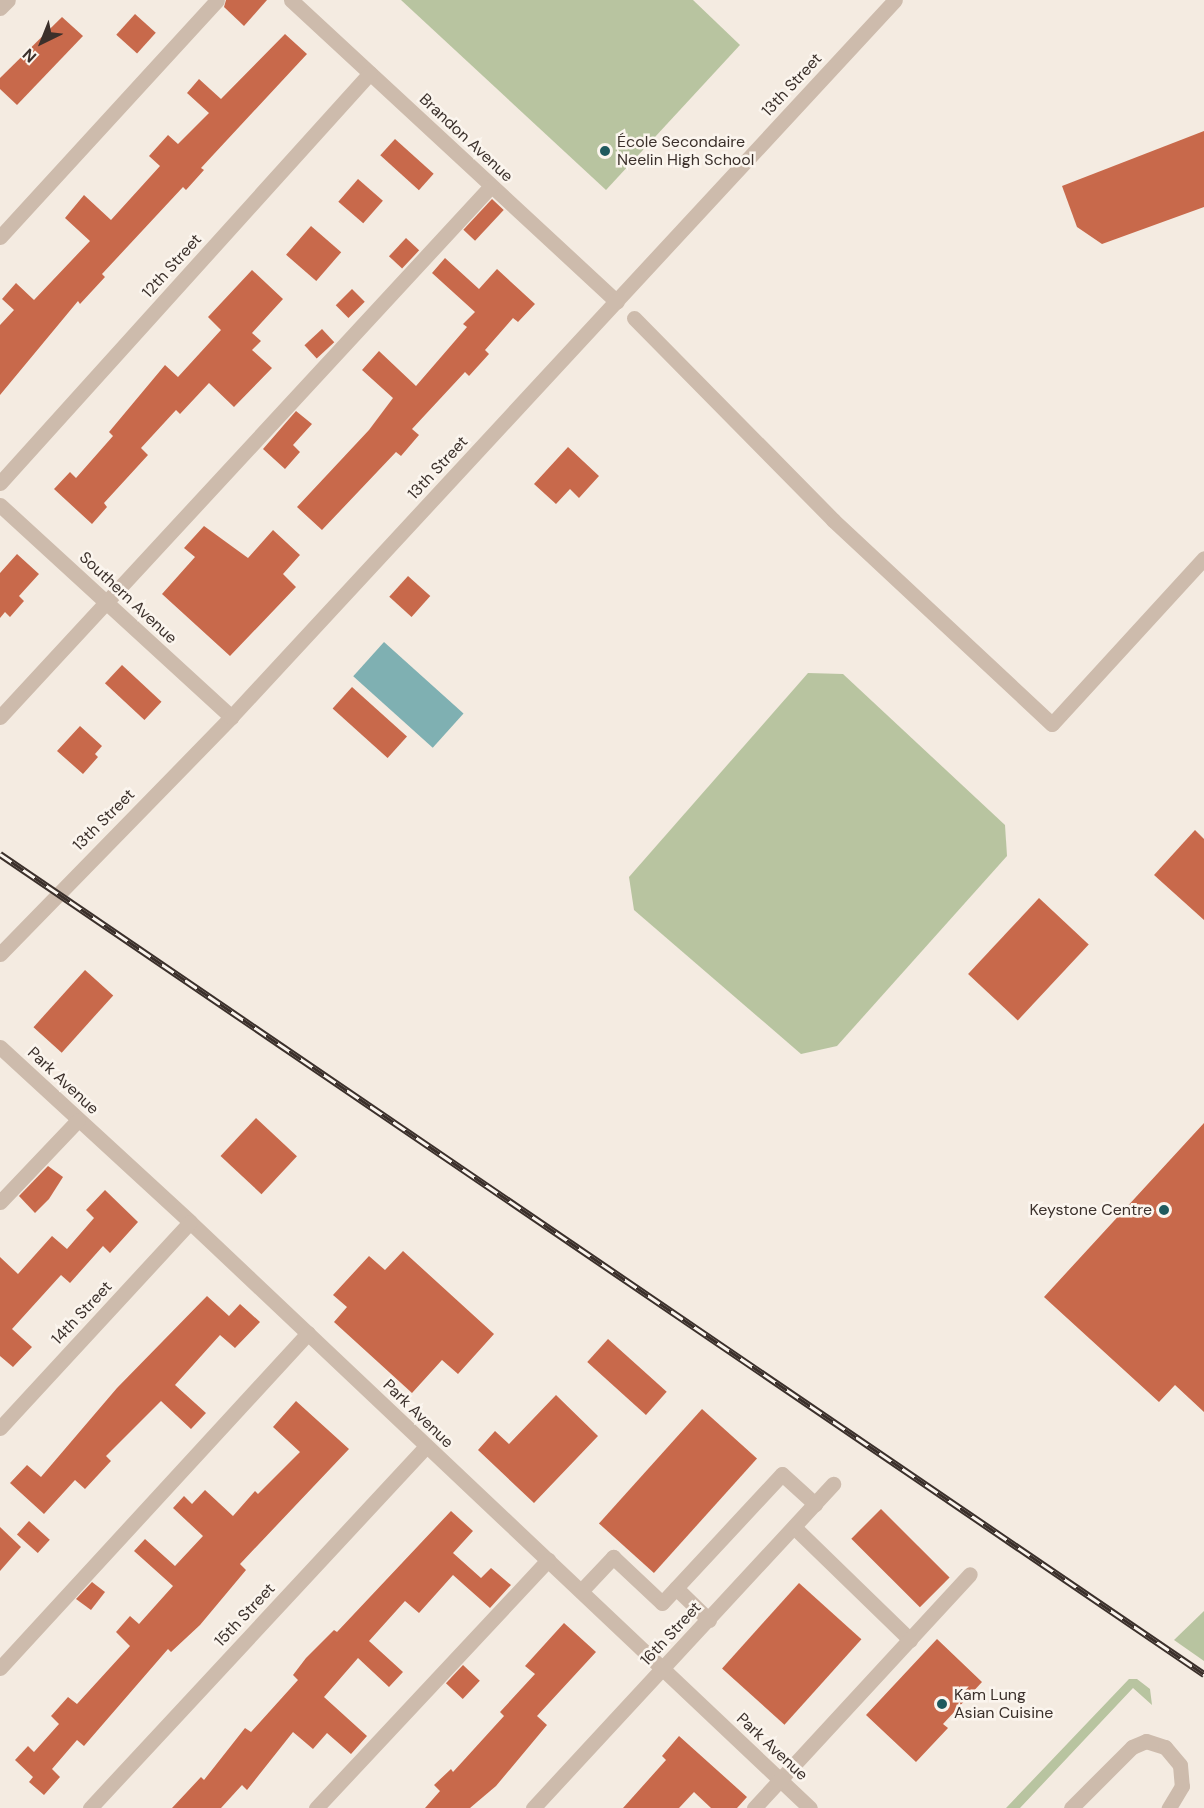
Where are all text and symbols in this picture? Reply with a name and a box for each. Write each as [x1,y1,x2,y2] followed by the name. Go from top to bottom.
[12,12,72,72] north arrow
[18,44,41,67] text: N
[758,49,826,121] street label: 13th Street
[415,90,517,186] street label: Brandon Avenue
[617,132,754,170] place label: École Secondaire Neelin High School
[598,144,612,158] marker: École Secondaire Neelin High School
[138,230,206,302] street label: 12th Street
[404,432,472,504] street label: 13th Street
[75,548,181,648] street label: Southern Avenue
[69,785,139,855] street label: 13th Street
[23,1043,103,1119] street label: Park Avenue
[1030,1200,1152,1220] place label: Keystone Centre
[1157,1203,1171,1217] marker: Keystone Centre
[48,1277,116,1349] street label: 14th Street
[379,1376,457,1452] street label: Park Avenue
[211,1579,279,1651] street label: 15th Street
[637,1598,705,1670] street label: 16th Street
[954,1685,1053,1723] place label: Kam Lung Asian Cuisine
[935,1697,949,1711] marker: Kam Lung Asian Cuisine
[732,1709,812,1785] street label: Park Avenue

